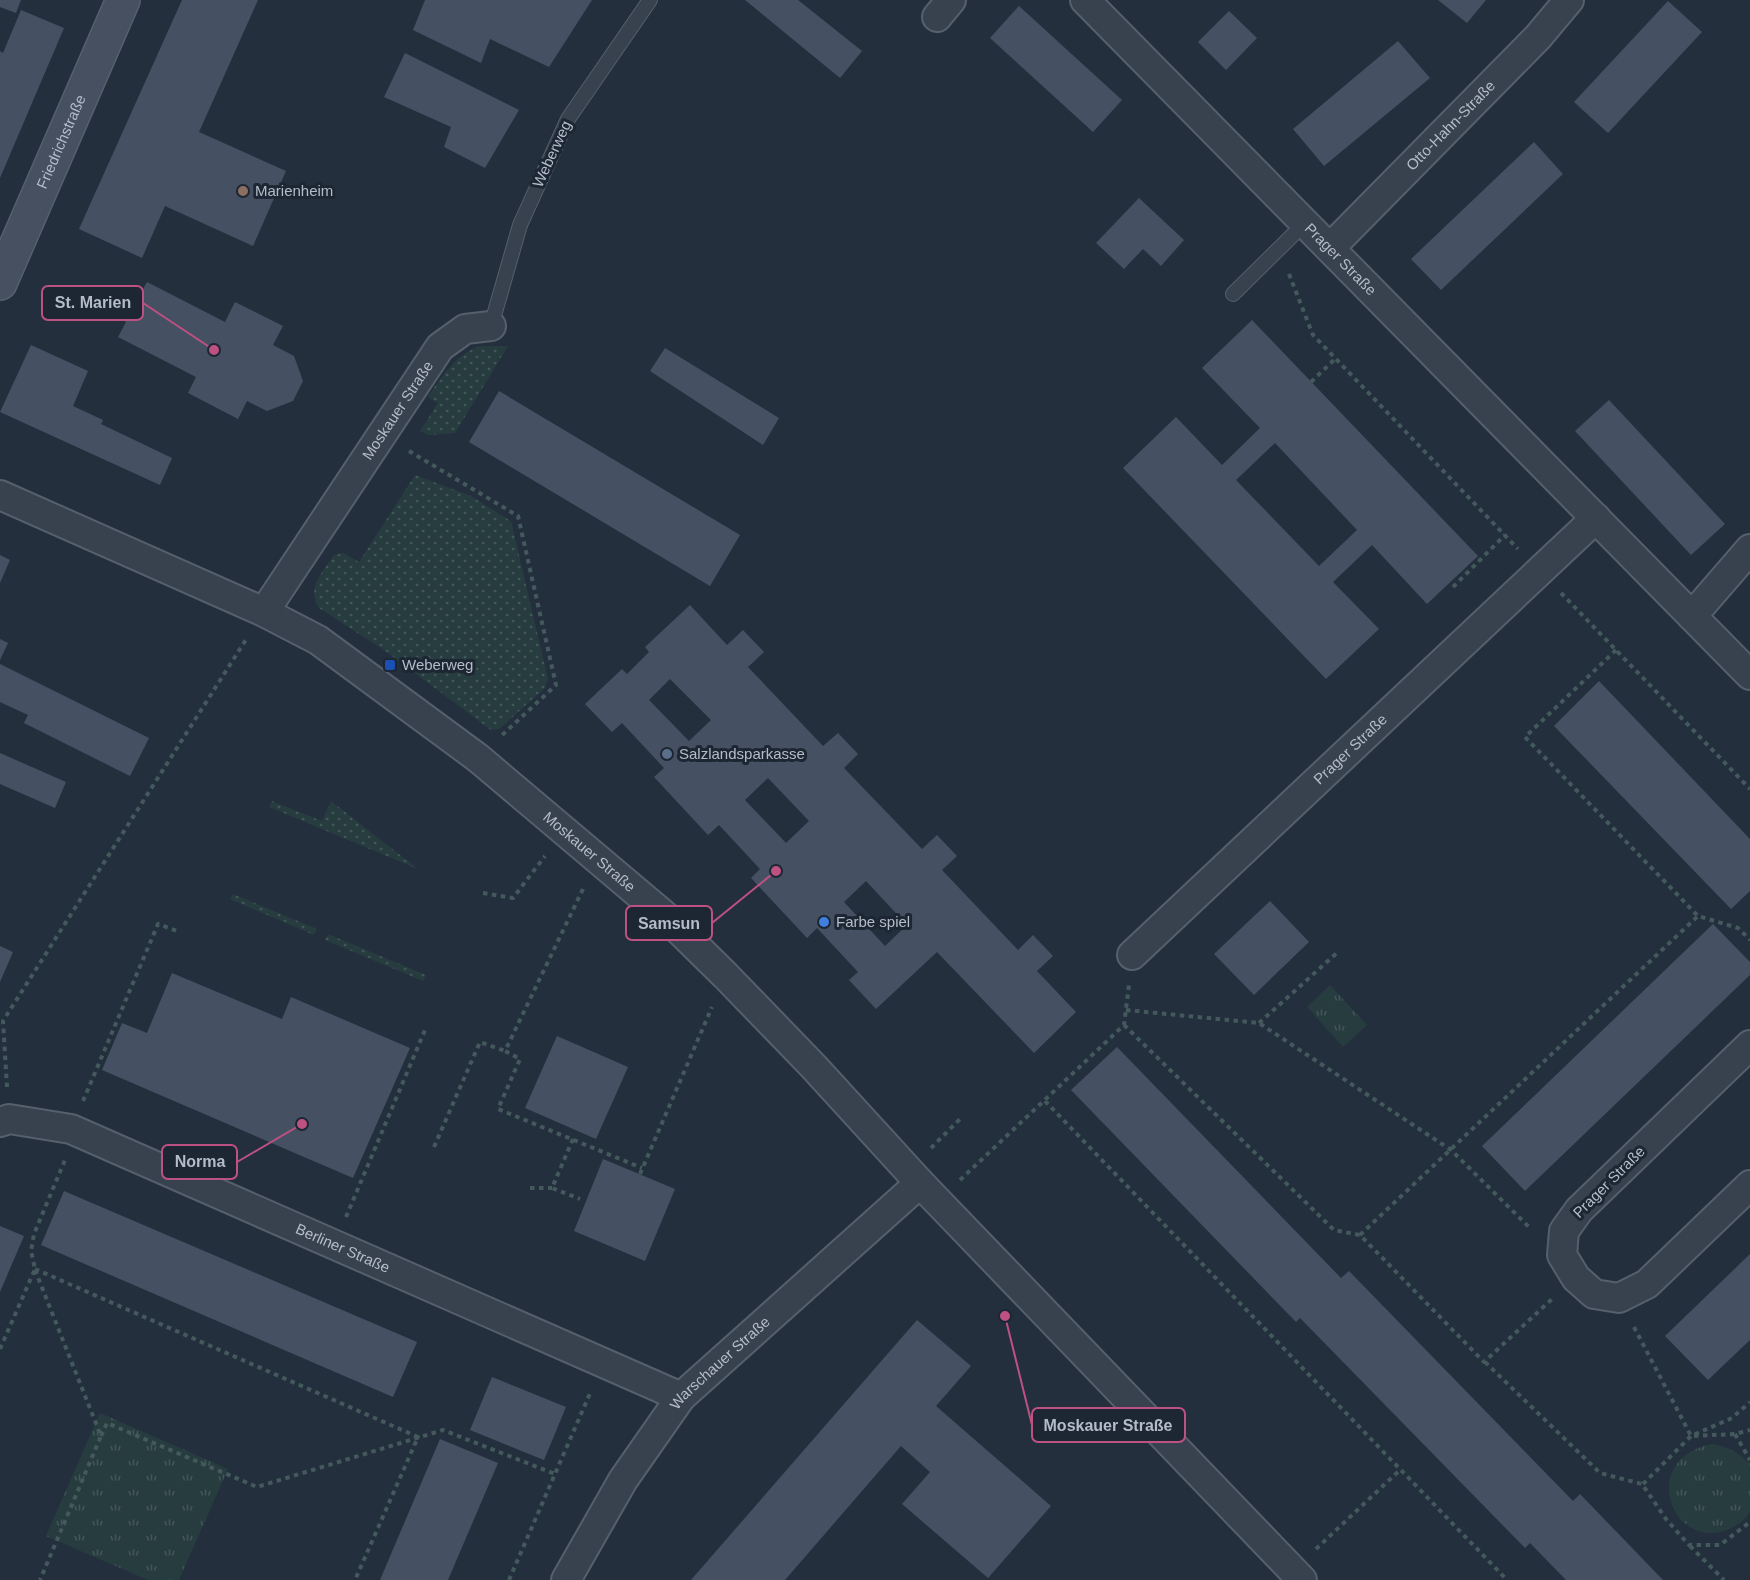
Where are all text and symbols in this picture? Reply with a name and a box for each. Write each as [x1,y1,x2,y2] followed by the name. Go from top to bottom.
[1402,77,1498,174] street label: Otto-Hahn-Straße
[33,92,89,191] street label: Friedrichstraße
[529,118,574,190] street label: Weberweg
[255,182,333,199] place label: Marienheim
[236,184,250,198] marker: Marienheim
[1302,219,1380,298] street label: Prager Straße
[42,286,143,320] callout: St. Marien
[55,294,131,311] text: St. Marien
[359,357,436,463] street label: Moskauer Straße
[402,656,473,673] place label: Weberweg
[383,658,397,672] marker: Weberweg
[1310,710,1390,787] street label: Prager Straße
[679,745,805,762] place label: Salzlandsparkasse
[660,747,674,761] marker: Salzlandsparkasse
[540,808,639,895] street label: Moskauer Straße
[626,906,712,940] callout: Samsun
[836,913,910,930] place label: Farbe spiel
[638,915,700,932] text: Samsun
[817,915,831,929] marker: Farbe spiel
[1569,1142,1648,1221] street label: Prager Straße
[162,1145,237,1179] callout: Norma
[175,1153,225,1170] text: Norma
[293,1220,392,1276] street label: Berliner Straße
[666,1313,773,1412] street label: Warschauer Straße
[1032,1408,1185,1442] callout: Moskauer Straße
[1044,1417,1173,1434] text: Moskauer Straße

